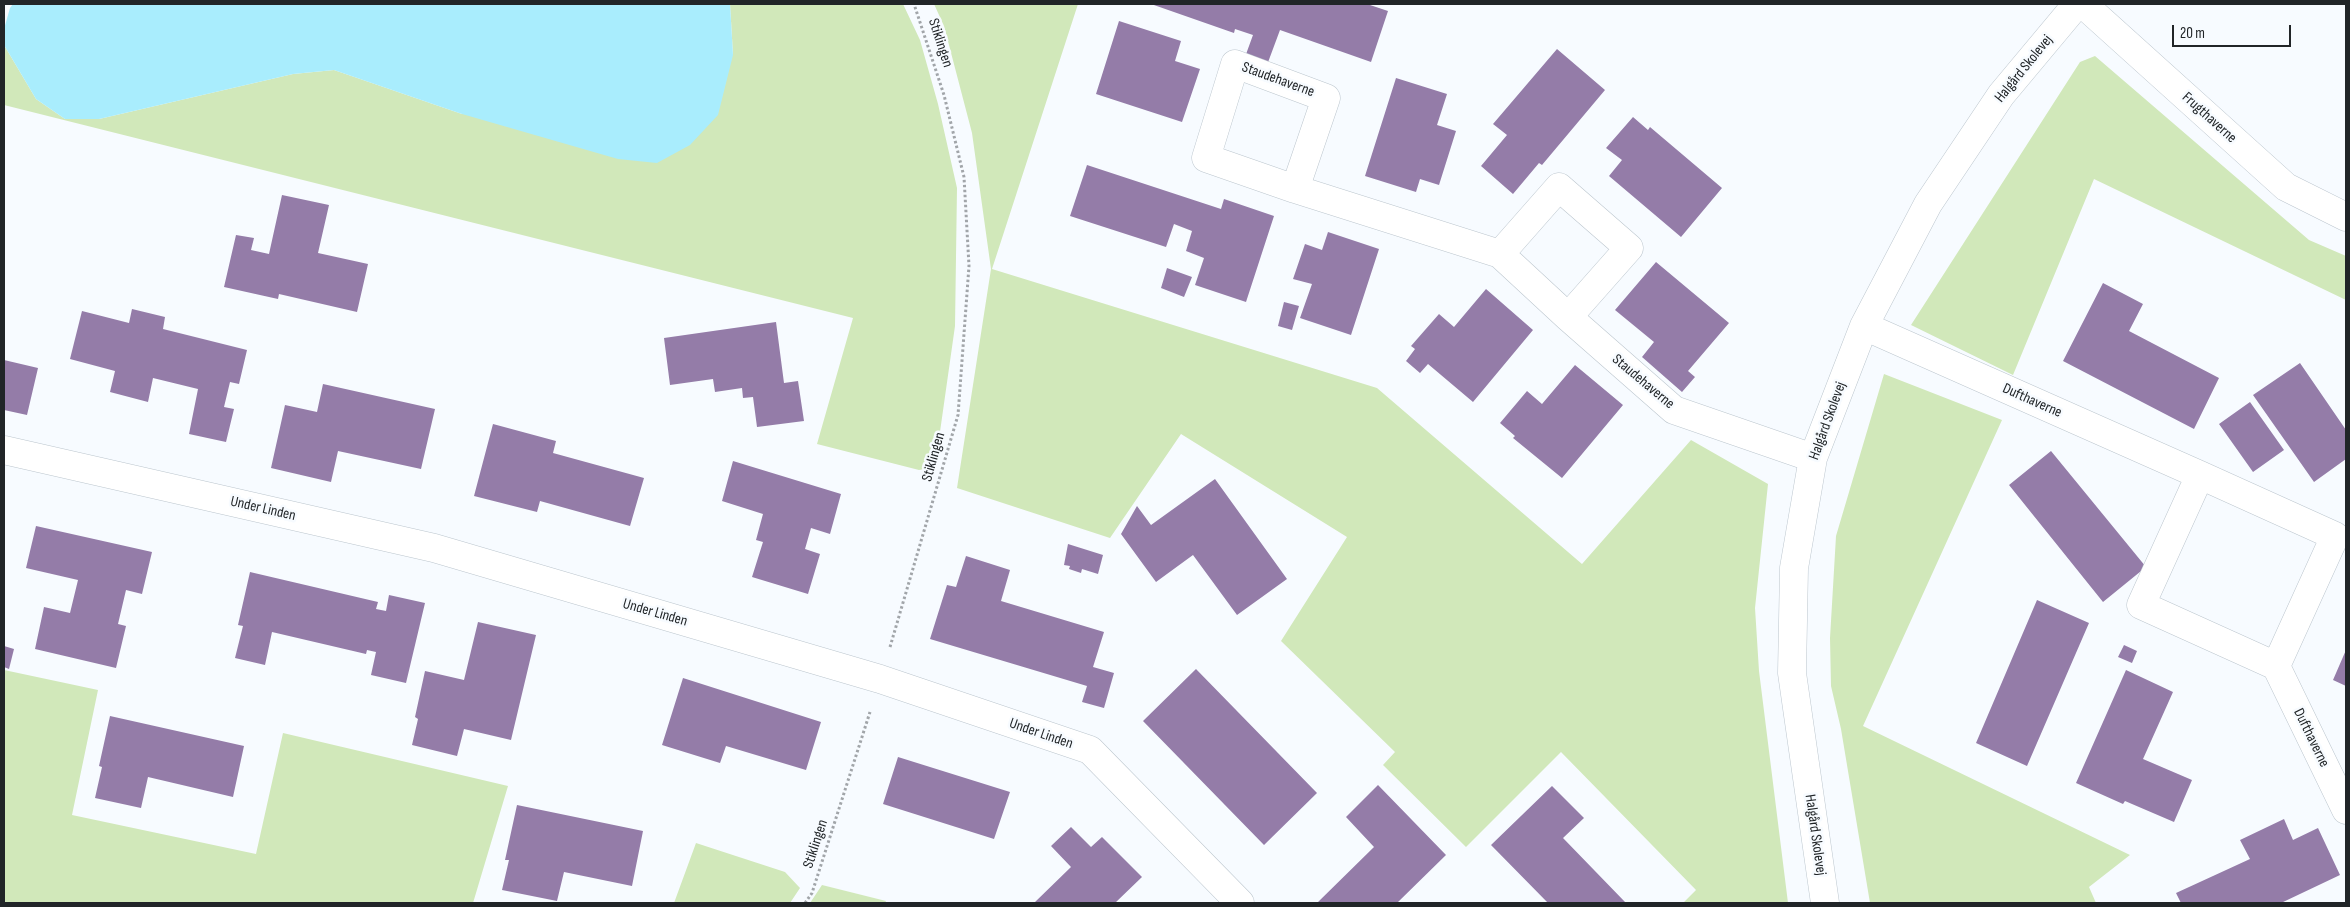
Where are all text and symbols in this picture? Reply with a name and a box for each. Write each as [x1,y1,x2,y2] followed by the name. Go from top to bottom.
[2175,15,2294,47] scale bar
[924,16,956,70] street label: Stiklingen
[2180,24,2205,43] text: 20 m
[1991,32,2057,106] street label: Halgård Skolevej
[1239,59,1317,101] street label: Staudehaverne
[2178,89,2240,147] street label: Frugthaverne
[1608,351,1678,413] street label: Staudehaverne
[1806,380,1850,462] street label: Halgård Skolevej
[2000,380,2064,422] street label: Dufthaverne
[918,430,950,484] street label: Stiklingen
[229,493,297,525] street label: Under Linden
[621,595,689,631] street label: Under Linden
[2289,706,2333,770] street label: Dufthaverne
[1007,715,1075,753] street label: Under Linden
[1800,793,1830,877] street label: Halgård Skolevej
[800,817,832,871] street label: Stiklingen

